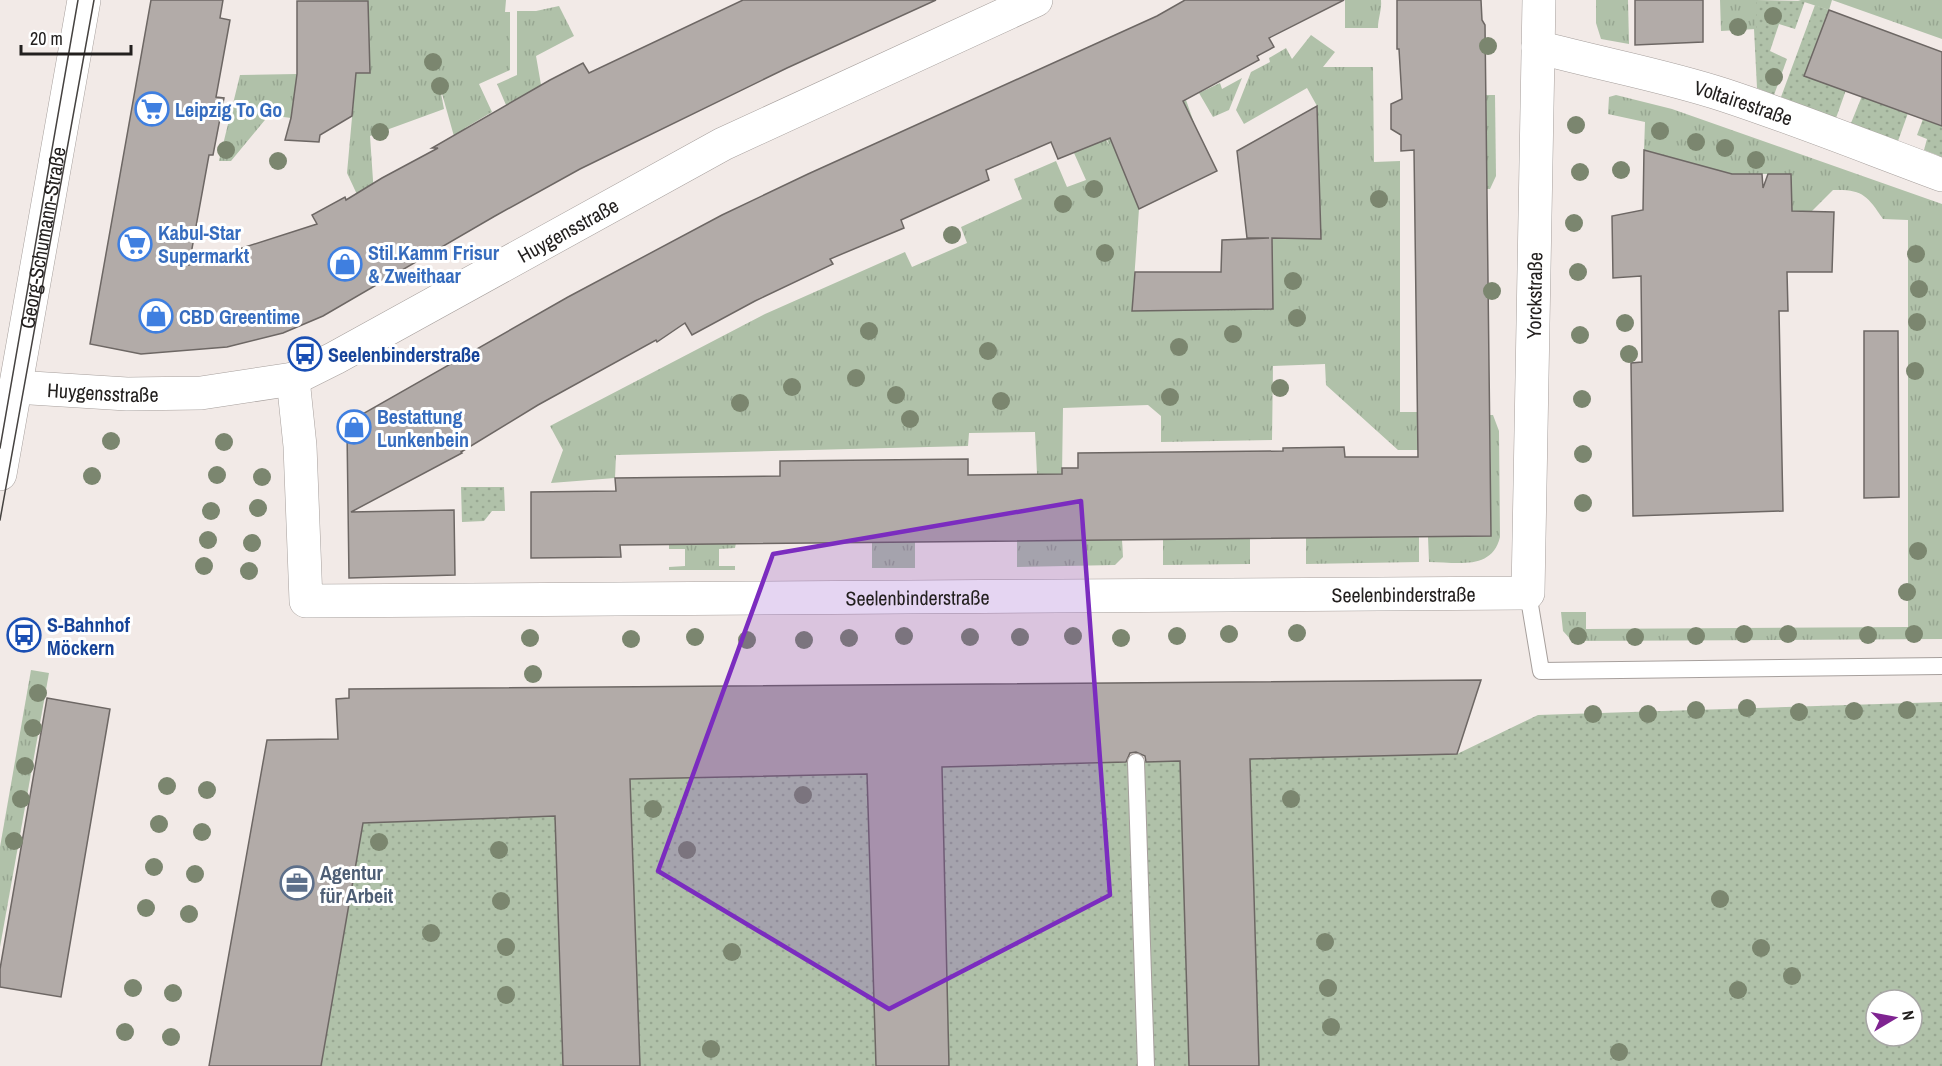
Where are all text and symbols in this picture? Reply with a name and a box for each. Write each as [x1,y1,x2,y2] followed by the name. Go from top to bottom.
[21,18,130,56] scale bar
[30,26,63,51] text: 20 m
[1691,73,1797,131] street label: Voltairestraße
[134,91,170,127] supermarket icon: Leipzig To Go
[175,96,282,123] place label: Leipzig To Go
[13,145,71,331] street label: Georg-Schumann-Straße
[512,191,623,268] street label: Huygensstraße
[158,219,250,269] place label: Kabul-Star Supermarkt
[117,226,153,262] supermarket icon: Kabul-Star Supermarkt
[368,239,500,289] place label: Stil.Kamm Frisur & Zweithaar
[327,246,363,282] shop icon: Stil.Kamm Frisur & Zweithaar
[1519,252,1548,339] street label: Yorckstraße
[138,298,174,334] shop icon: CBD Greentime
[179,303,300,330] place label: CBD Greentime
[287,336,323,372] bus stop icon: Seelenbinderstraße
[328,341,480,368] place label: Seelenbinderstraße
[46,376,159,408] street label: Huygensstraße
[377,403,469,453] place label: Bestattung Lunkenbein
[336,409,372,445] shop icon: Bestattung Lunkenbein
[1331,580,1476,608] street label: Seelenbinderstraße
[845,583,990,611] street label: Seelenbinderstraße
[47,611,130,661] place label: S-Bahnhof Möckern
[6,617,42,653] bus stop icon: S-Bahnhof Möckern
[320,859,394,909] place label: Agentur für Arbeit
[279,865,315,901] office icon: Agentur für Arbeit
[1864,988,1924,1048] north arrow
[1897,1009,1920,1022] text: N

